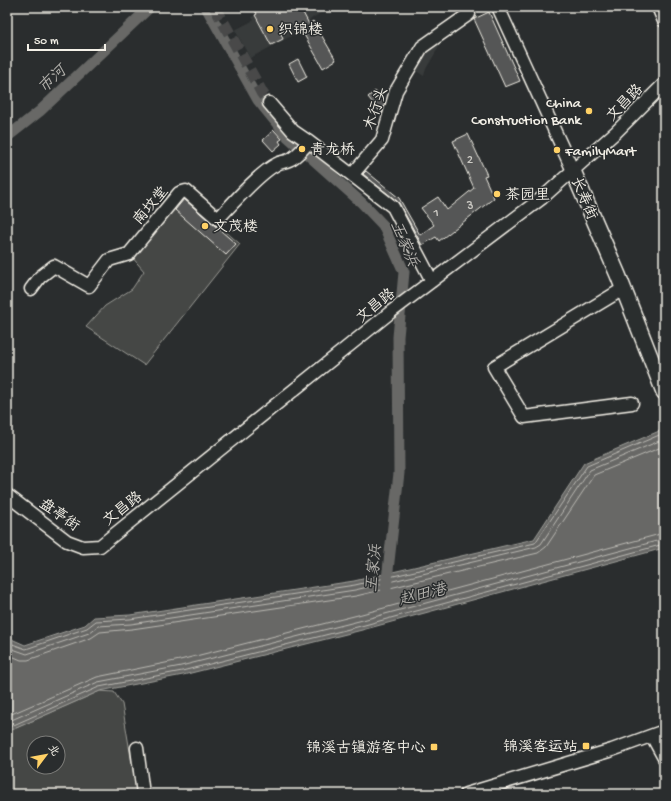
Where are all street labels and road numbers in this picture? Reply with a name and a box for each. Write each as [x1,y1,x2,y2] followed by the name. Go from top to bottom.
[603,81,648,126] street label: 文昌路
[361,84,393,133] street label: 木行头
[566,175,600,223] street label: 长寿街
[129,183,173,229] street label: 南坟堂
[353,285,399,328] street label: 文昌路
[100,489,147,531] street label: 文昌路
[35,495,82,536] street label: 盘亭街

